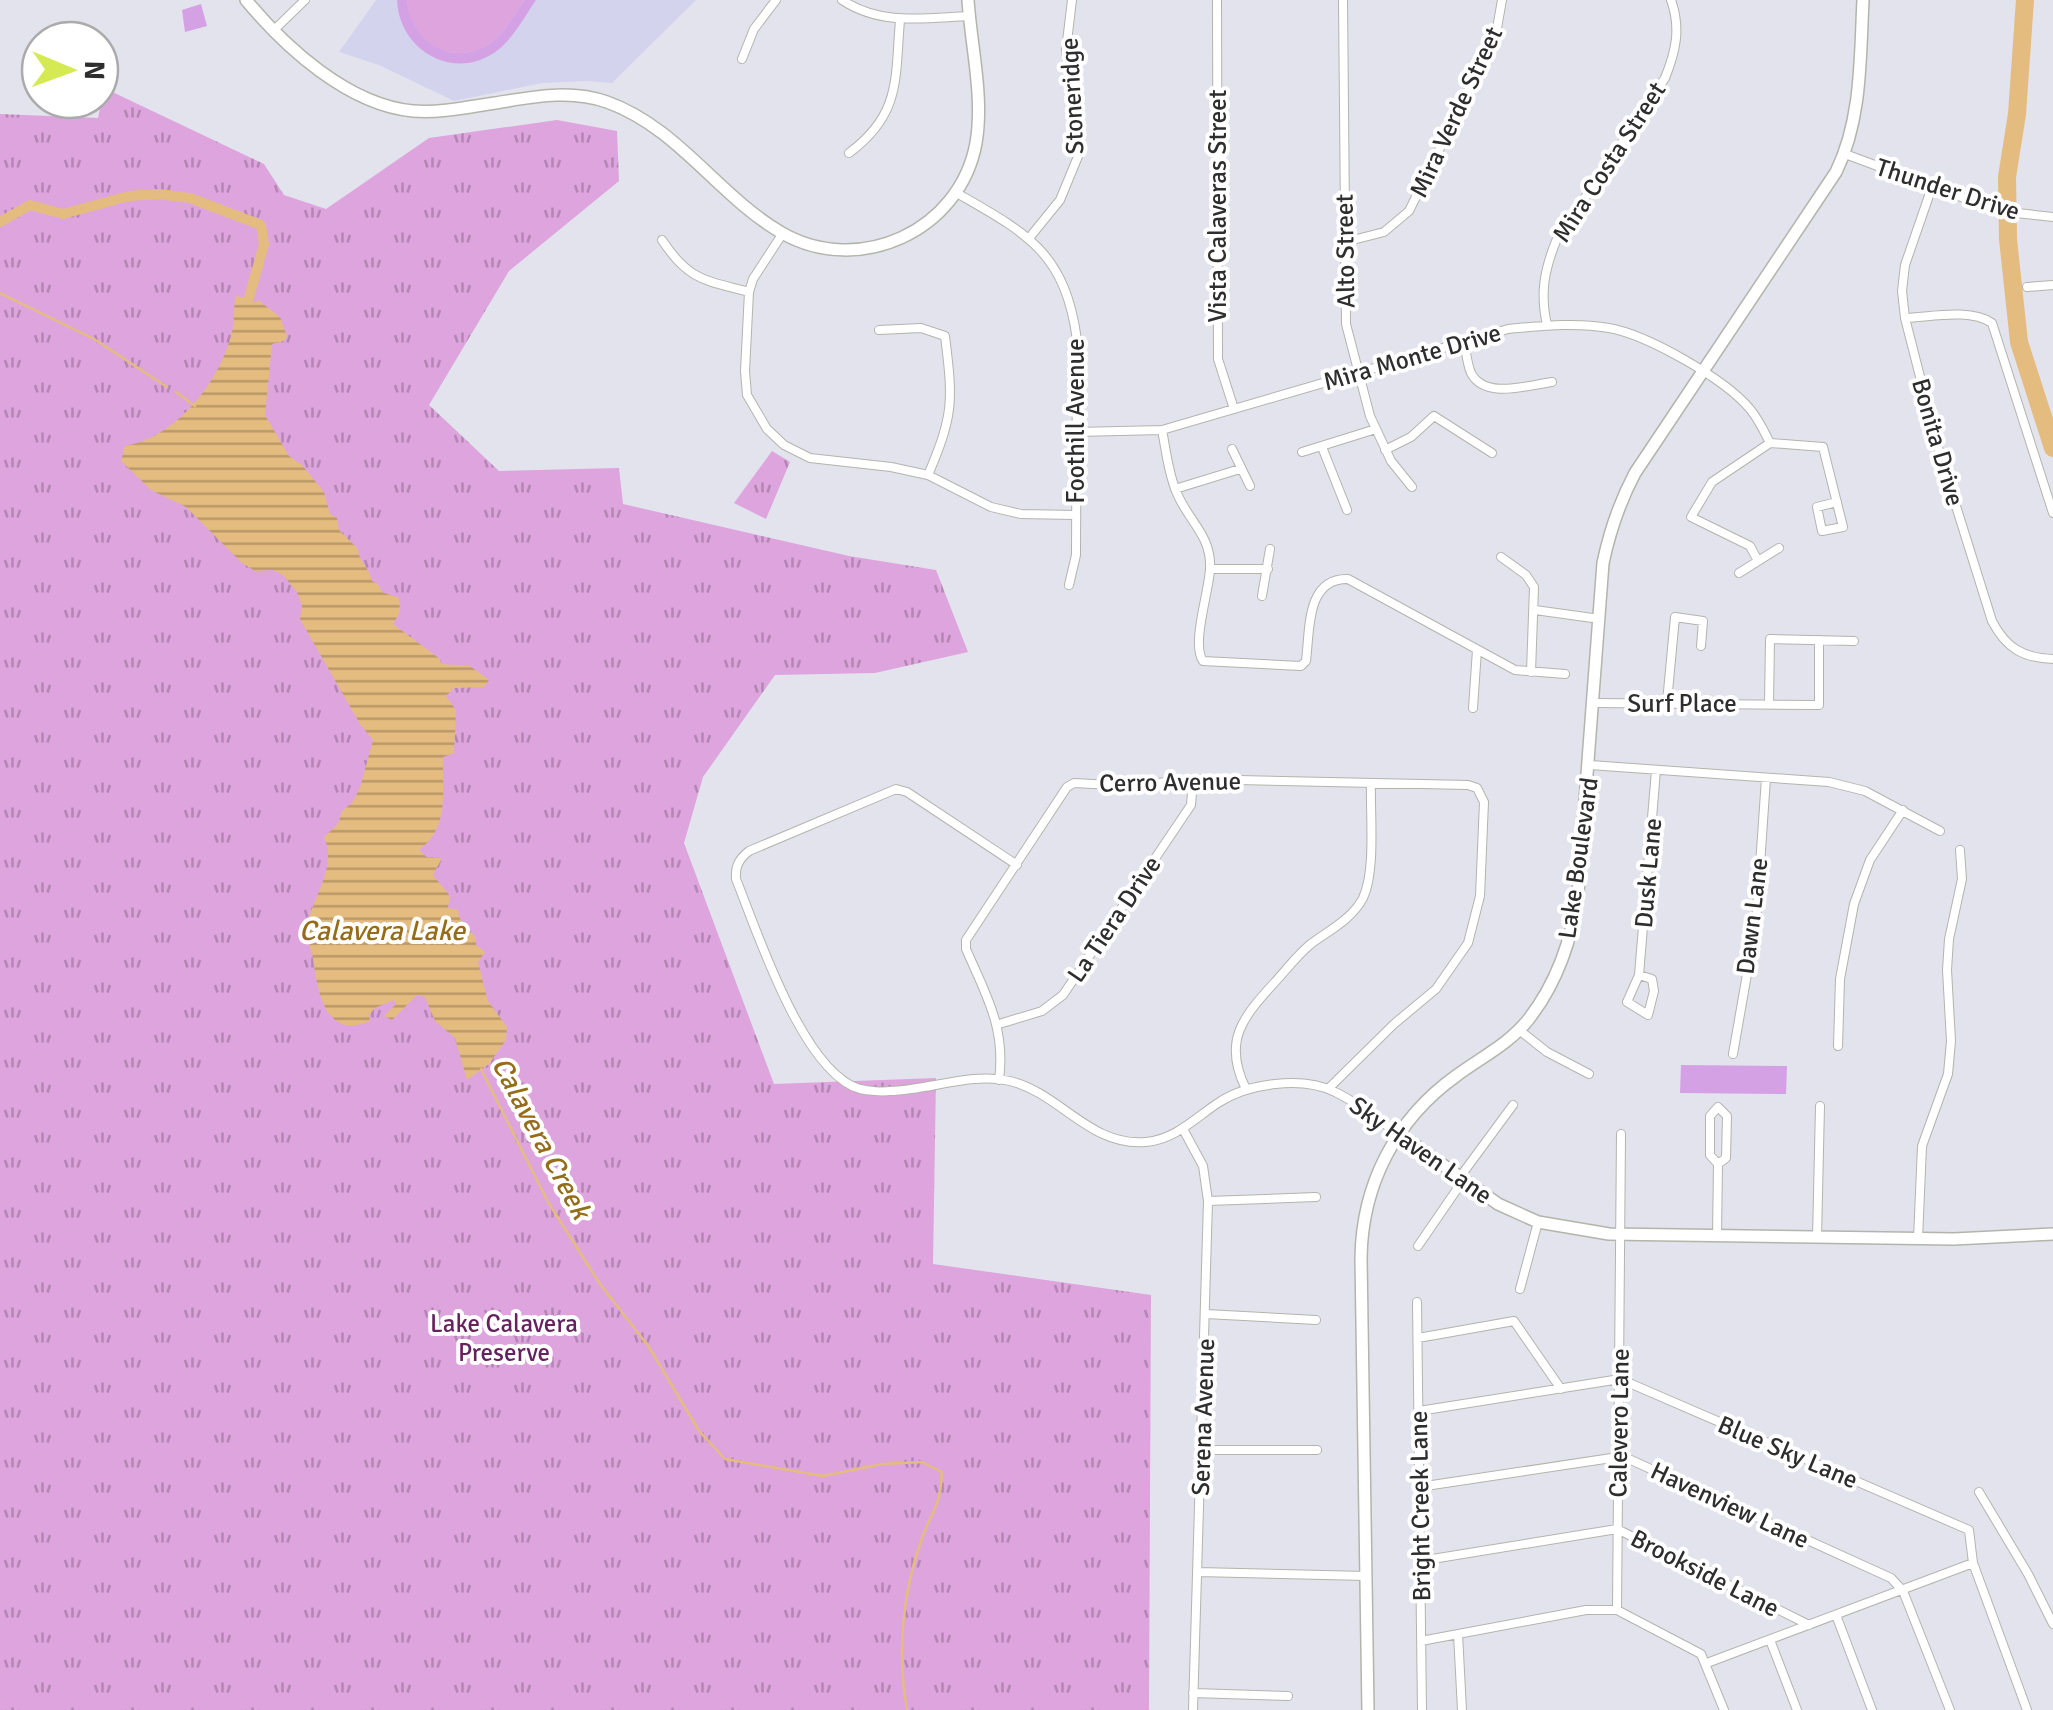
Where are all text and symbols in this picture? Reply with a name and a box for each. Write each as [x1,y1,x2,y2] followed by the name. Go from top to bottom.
[20,20,120,120] north arrow
[1403,21,1509,202] street label: Mira Verde Street
[1053,37,1091,155] street label: Stoneridge
[77,60,111,80] text: N
[1546,76,1673,248] street label: Mira Costa Street
[1202,89,1233,323] street label: Vista Calaveras Street
[1872,151,2024,227] street label: Thunder Drive
[1329,193,1361,308] street label: Alto Street
[1320,317,1504,397] street label: Mira Monte Drive
[1060,338,1091,504] street label: Foothill Avenue
[1905,375,1971,509] street label: Bonita Drive
[1627,688,1737,719] street label: Surf Place
[1099,765,1241,799] street label: Cerro Avenue
[1551,775,1605,941] street label: Lake Boulevard
[1628,817,1668,929] street label: Dusk Lane
[1060,850,1168,988] street label: La Tiera Drive
[1729,856,1775,976] street label: Dawn Lane
[299,914,467,948] water label: Calavera Lake
[484,1051,599,1227] water label: Calavera Creek
[1344,1089,1498,1211] street label: Sky Haven Lane
[430,1308,578,1368] park label: Lake Calavera Preserve
[1185,1338,1221,1496] street label: Serena Avenue
[1602,1348,1636,1498] street label: Calevero Lane
[1713,1409,1863,1495] street label: Blue Sky Lane
[1403,1410,1437,1602] street label: Bright Creek Lane
[1646,1455,1814,1555] street label: Havenview Lane
[1625,1522,1785,1624] street label: Brookside Lane

